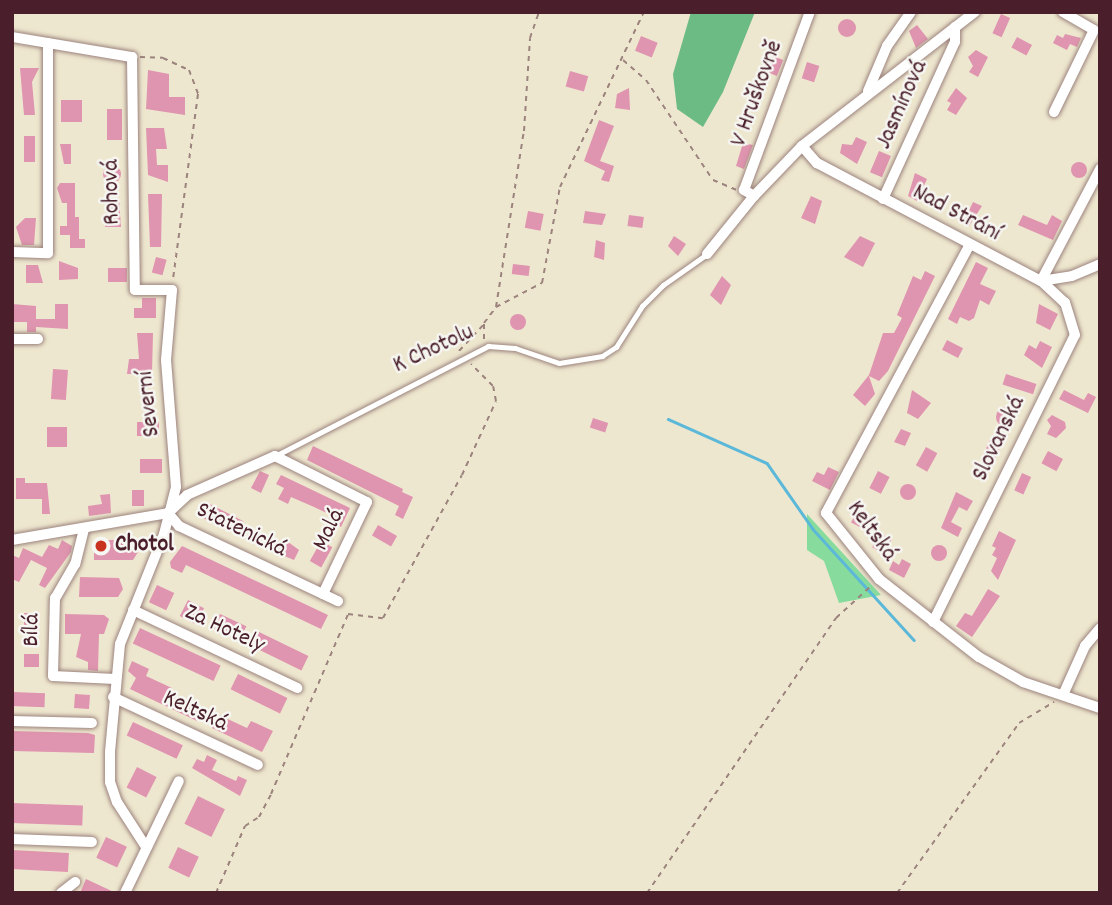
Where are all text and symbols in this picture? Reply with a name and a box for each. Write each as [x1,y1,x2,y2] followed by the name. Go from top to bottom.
[726,37,790,151] street label: V Hruškovně
[871,56,935,154] street label: Jasmínová
[98,159,128,225] street label: Rohová
[907,179,1005,249] street label: Nad Strání
[389,319,479,381] street label: K Chotolu
[132,370,168,438] street label: Severní
[967,392,1033,486] street label: Slovanská
[839,496,903,568] street label: Keltská
[191,497,291,565] street label: Statenická
[308,504,352,556] street label: Malá
[115,532,174,560] place label: Chotol
[93,538,109,554] marker: Chotol
[179,599,269,661] street label: Za Hotely
[18,613,48,647] street label: Bílá
[158,685,232,739] street label: Keltská

